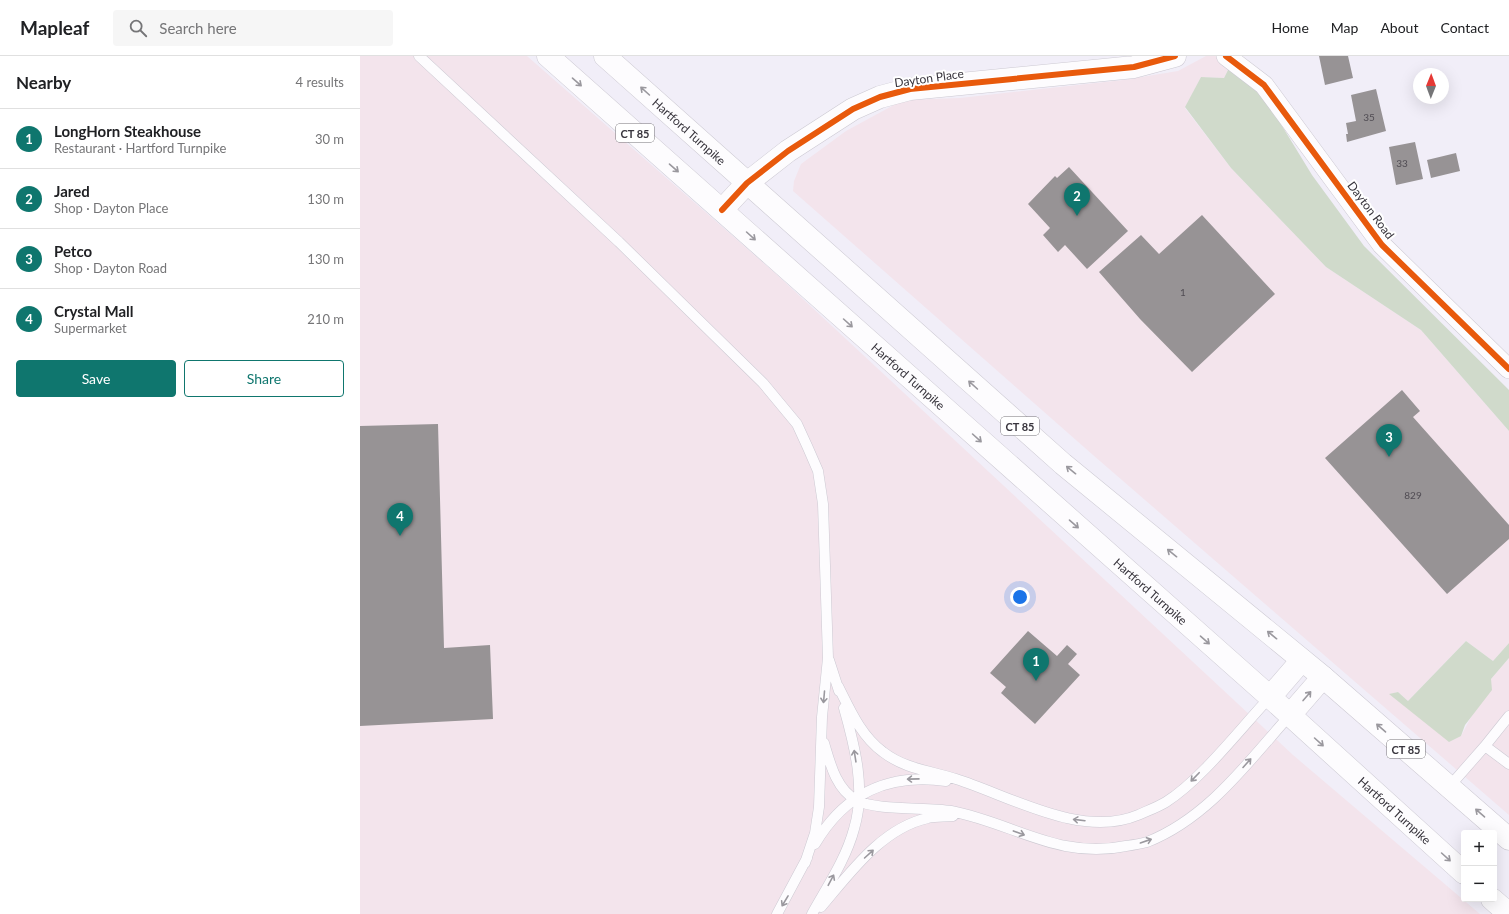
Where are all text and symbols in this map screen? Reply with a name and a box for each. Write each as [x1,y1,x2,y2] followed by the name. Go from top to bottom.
[113,10,393,46] search box
[20,16,89,39] text: Mapleaf
[127,17,149,39] icon: search
[159,19,237,37] text: Search here
[1271,19,1309,36] text: Home
[1331,19,1358,36] text: Map
[1380,19,1418,36] text: About
[1440,19,1489,36] text: Contact
[893,66,965,90] street label: Dayton Place
[1413,68,1449,104] north arrow
[16,72,71,93] text: Nearby
[296,74,344,90] text: 4 results
[572,77,582,86] one-way arrow
[639,87,650,96] one-way arrow
[650,95,729,168] street label: Hartford Turnpike
[1363,111,1375,123] house number: 35
[54,122,201,140] text: LongHorn Steakhouse
[616,124,654,142] road number: CT 85
[25,131,33,147] text: 1
[315,131,344,147] text: 30 m
[54,140,226,156] text: Restaurant · Hartford Turnpike
[1396,157,1408,169] house number: 33
[669,163,679,172] one-way arrow
[1344,178,1398,242] street label: Dayton Road
[54,182,90,200] text: Jared
[1064,183,1090,216] pin: 2
[25,191,33,207] text: 2
[307,191,344,207] text: 130 m
[54,200,168,216] text: Shop · Dayton Place
[746,232,757,241] one-way arrow
[54,242,92,260] text: Petco
[25,251,33,267] text: 3
[307,251,344,267] text: 130 m
[54,260,167,276] text: Shop · Dayton Road
[1180,286,1186,298] house number: 1
[54,302,133,320] text: Crystal Mall
[25,311,33,327] text: 4
[307,311,344,327] text: 210 m
[843,318,853,327] one-way arrow
[54,320,127,336] text: Supermarket
[869,339,948,413] street label: Hartford Turnpike
[16,360,176,397] button: Save
[184,360,344,397] button: Share
[968,380,979,389] one-way arrow
[1001,417,1039,435] road number: CT 85
[1376,424,1402,457] pin: 3
[971,433,982,442] one-way arrow
[1066,466,1077,475] one-way arrow
[1404,489,1422,501] house number: 829
[387,503,413,536] pin: 4
[1068,520,1079,529] one-way arrow
[1166,548,1177,557] one-way arrow
[1111,555,1191,628] street label: Hartford Turnpike
[1010,587,1030,607] your location
[1267,631,1278,640] one-way arrow
[1200,636,1210,645] one-way arrow
[1023,648,1049,681] pin: 1
[820,690,827,703] one-way arrow
[1302,691,1311,702] one-way arrow
[1376,723,1387,732] one-way arrow
[1314,737,1324,746] one-way arrow
[1387,740,1425,758] road number: CT 85
[851,750,859,763] one-way arrow
[1243,758,1252,768] one-way arrow
[1191,772,1200,782] one-way arrow
[1355,773,1434,847] street label: Hartford Turnpike
[907,775,920,783] one-way arrow
[1474,809,1485,818] one-way arrow
[1072,816,1085,824] one-way arrow
[1013,829,1025,837] one-way arrow
[1461,830,1497,902] map controls
[1461,830,1497,866] button: +
[1139,837,1151,845] one-way arrow
[864,849,874,858] one-way arrow
[1441,853,1452,862] one-way arrow
[1461,866,1497,902] button: −
[828,874,835,886] one-way arrow
[780,895,788,907] one-way arrow

